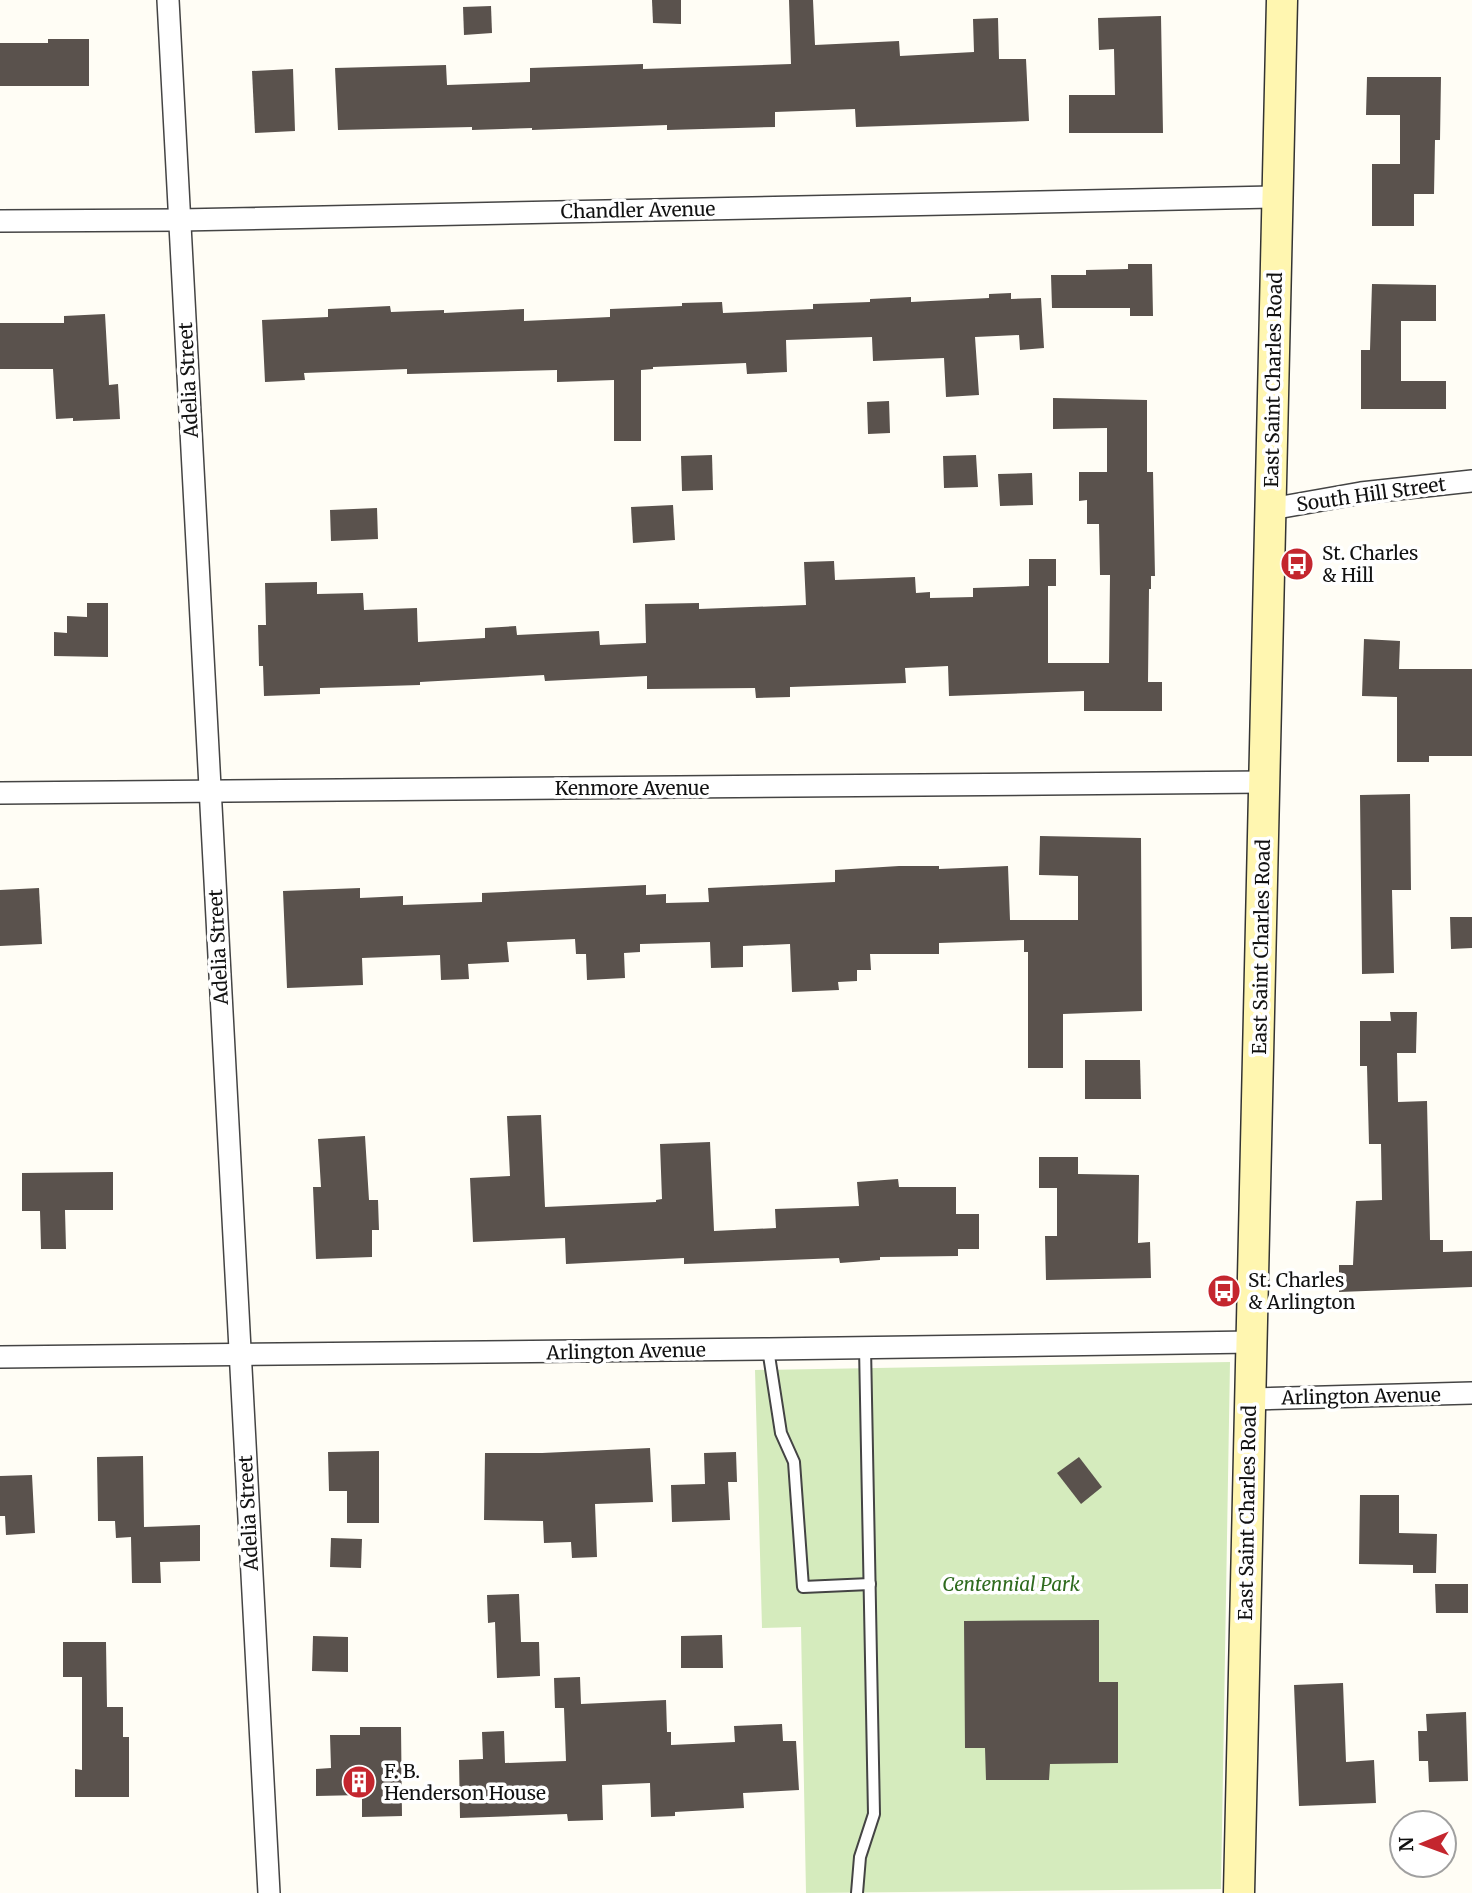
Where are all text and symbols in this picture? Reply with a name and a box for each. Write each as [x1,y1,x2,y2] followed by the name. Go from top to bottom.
[560,197,716,223] street label: Chandler Avenue
[1259,272,1287,488] street label: East Saint Charles Road
[173,321,203,439] street label: Adelia Street
[1295,472,1448,516] street label: South Hill Street
[1322,541,1418,587] place label: St. Charles & Hill
[1278,545,1316,583] bus stop icon: St. Charles & Hill
[555,776,709,800] street label: Kenmore Avenue
[1247,839,1275,1055] street label: East Saint Charles Road
[203,888,233,1006] street label: Adelia Street
[1248,1268,1356,1314] place label: St. Charles & Arlington
[1205,1272,1243,1310] bus stop icon: St. Charles & Arlington
[545,1338,706,1364] street label: Arlington Avenue
[1280,1383,1441,1409] street label: Arlington Avenue
[1233,1405,1261,1621] street label: East Saint Charles Road
[233,1454,263,1572] street label: Adelia Street
[942,1572,1080,1596] park label: Centennial Park
[384,1759,546,1805] place label: F. B. Henderson House
[340,1763,378,1801] building icon: F. B. Henderson House
[1388,1809,1458,1879] north arrow
[1394,1837,1418,1852] text: N

